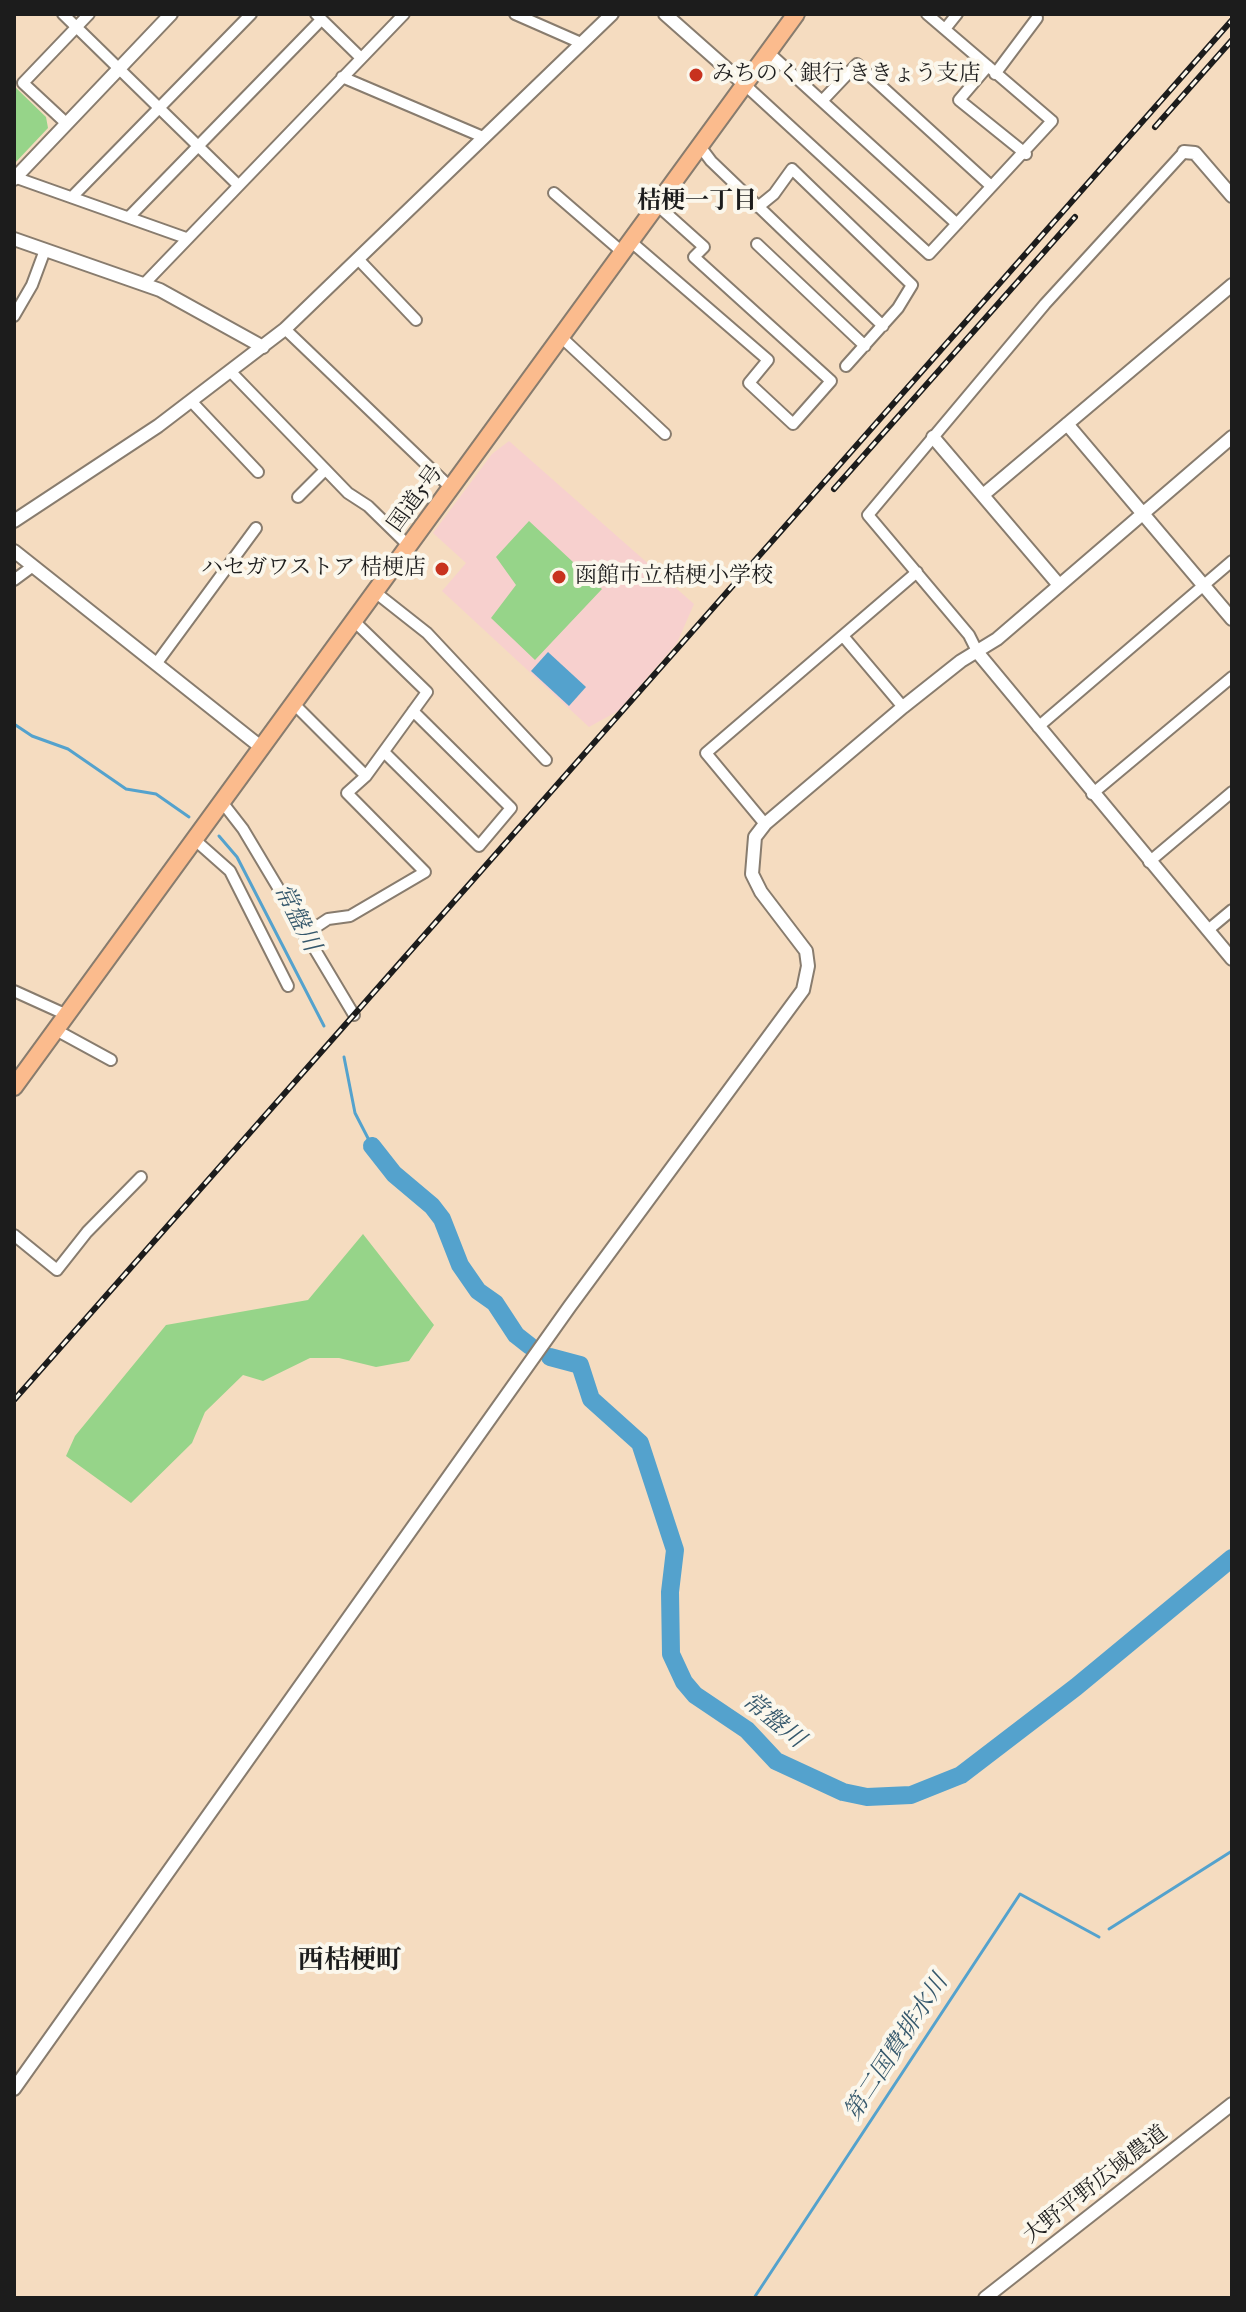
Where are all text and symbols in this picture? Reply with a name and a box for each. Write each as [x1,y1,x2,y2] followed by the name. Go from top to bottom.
[712,62,981,88] place label: みちのく銀行 ききょう支店
[687,66,705,84] marker: みちのく銀行 ききょう支店
[637,188,757,216] district label: 桔梗一丁目
[383,460,449,538] street label: 国道5号
[201,556,426,582] place label: ハセガワストア 桔梗店
[433,560,451,578] marker: ハセガワストア 桔梗店
[575,564,773,590] place label: 函館市立桔梗小学校
[550,568,568,586] marker: 函館市立桔梗小学校
[267,879,325,957] water label: 常盤川
[736,1687,810,1755] water label: 常盤川
[298,1946,402,1978] district label: 西桔梗町
[839,1970,955,2126] water label: 第二国費排水川
[1019,2120,1173,2250] street label: 大野平野広域農道

